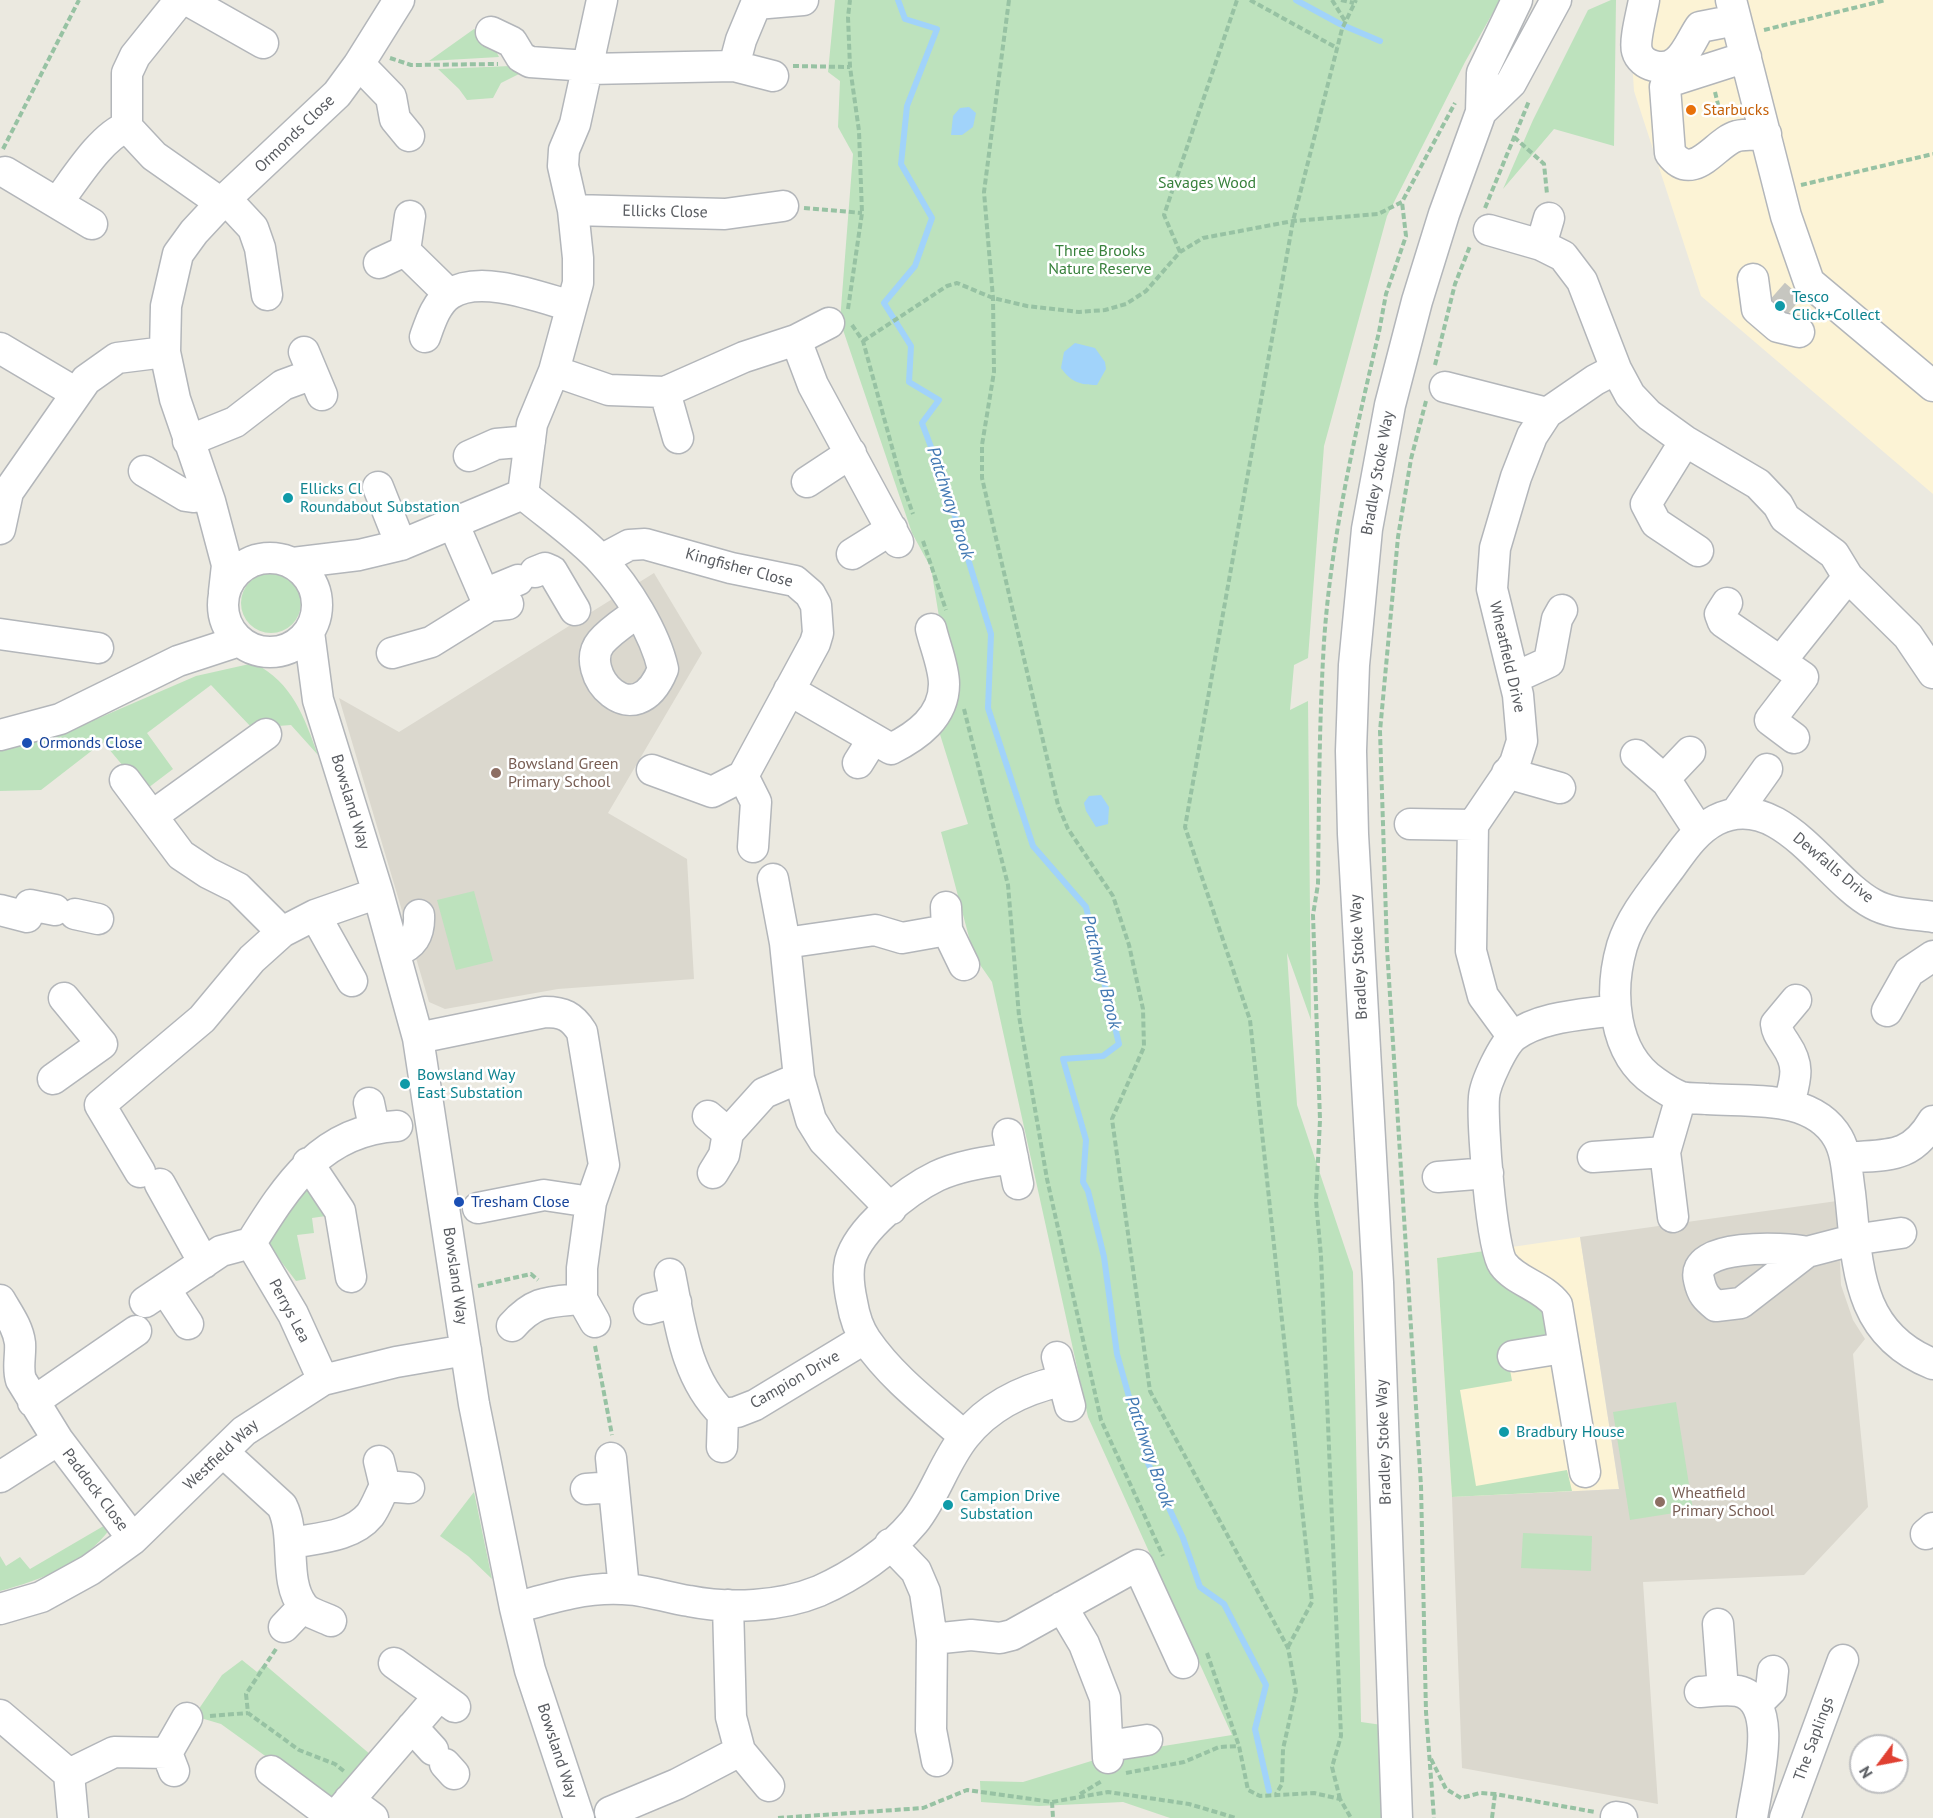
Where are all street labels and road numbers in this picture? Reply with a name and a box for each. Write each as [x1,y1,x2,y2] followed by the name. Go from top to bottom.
[251,91,339,177] street label: Ormonds Close
[622,202,708,222] street label: Ellicks Close
[1358,409,1398,537] street label: Bradley Stoke Way
[683,544,795,592] street label: Kingfisher Close
[1485,599,1529,715] street label: Wheatfield Drive
[326,752,374,852] street label: Bowsland Way
[1789,829,1877,907] street label: Dewfalls Drive
[1346,894,1372,1020] street label: Bradley Stoke Way
[439,1226,471,1326] street label: Bowsland Way
[264,1276,314,1346] street label: Perrys Lea
[747,1347,843,1413] street label: Campion Drive
[1372,1379,1396,1505] street label: Bradley Stoke Way
[180,1416,262,1494] street label: Westfield Way
[58,1445,132,1535] street label: Paddock Close
[1790,1694,1838,1784] street label: The Saplings
[533,1701,581,1801] street label: Bowsland Way

